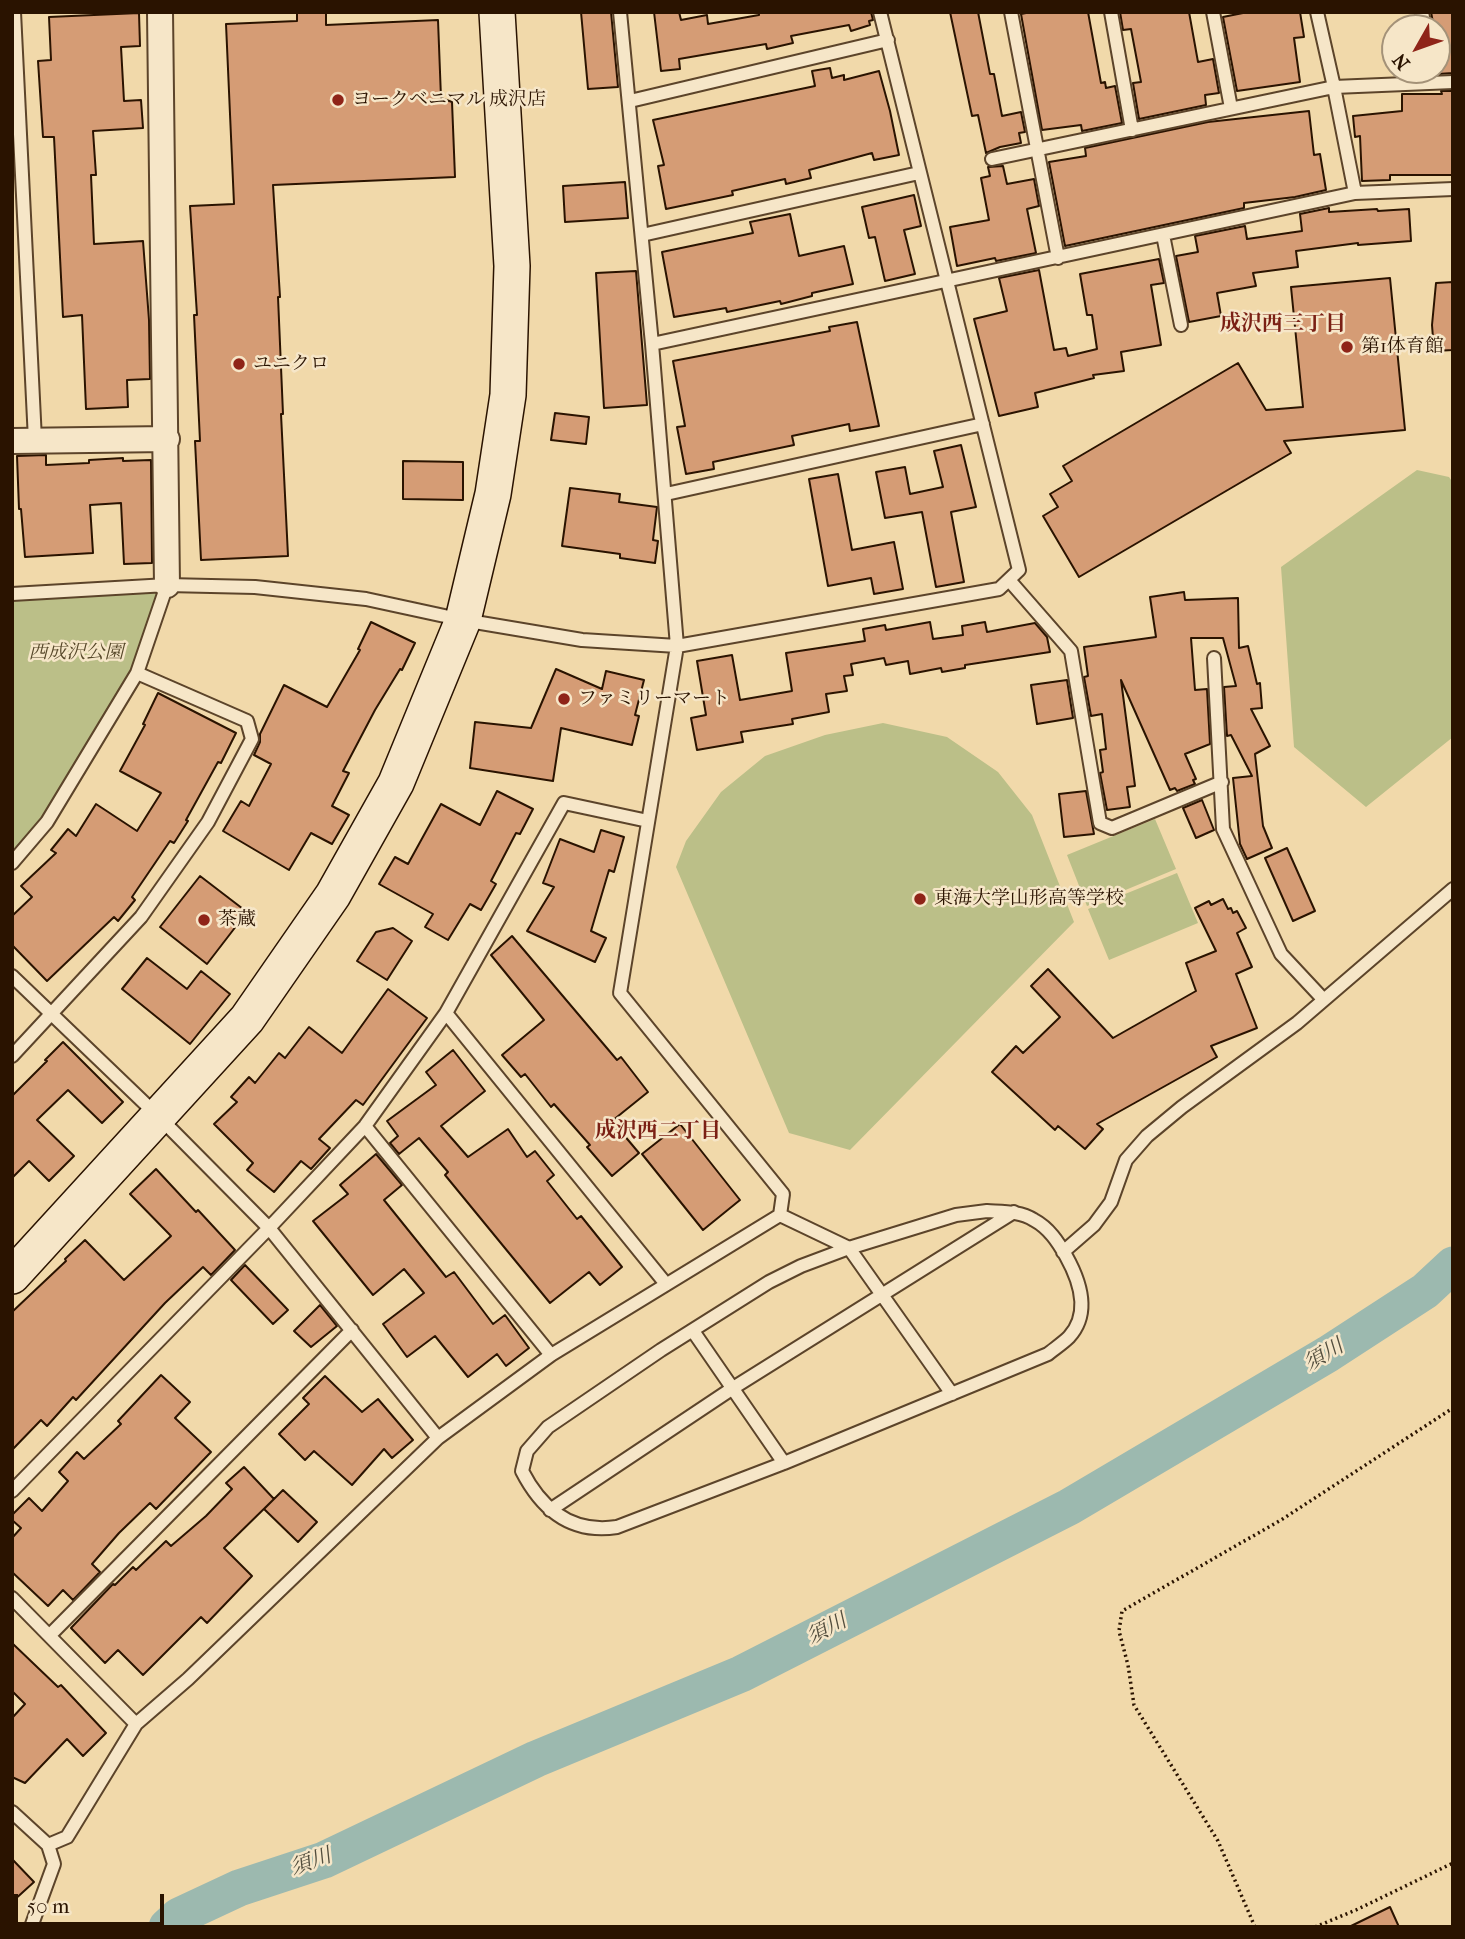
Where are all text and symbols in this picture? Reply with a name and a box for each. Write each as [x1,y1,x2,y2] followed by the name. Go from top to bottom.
[1381,14,1451,84] north arrow
[1388,49,1415,74] text: N
[352,89,546,111] place label: ヨークベニマル 成沢店
[330,92,346,108] marker: ヨークベニマル 成沢店
[1220,312,1346,338] district label: 成沢西三丁目
[1361,336,1444,358] place label: 第1体育館
[1339,339,1355,355] marker: 第1体育館
[253,353,329,375] place label: ユニクロ
[231,356,247,372] marker: ユニクロ
[29,642,123,664] park label: 西成沢公園
[578,688,730,710] place label: ファミリーマート
[556,691,572,707] marker: ファミリーマート
[934,888,1124,910] place label: 東海大学山形高等学校
[912,891,928,907] marker: 東海大学山形高等学校
[218,909,256,931] place label: 茶蔵
[196,912,212,928] marker: 茶蔵
[595,1119,721,1145] district label: 成沢西二丁目
[1300,1334,1348,1378] water label: 須川
[803,1609,851,1651] water label: 須川
[287,1844,335,1882] water label: 須川
[18,1880,168,1924] scale bar
[27,1894,70,1918] text: 50 m

